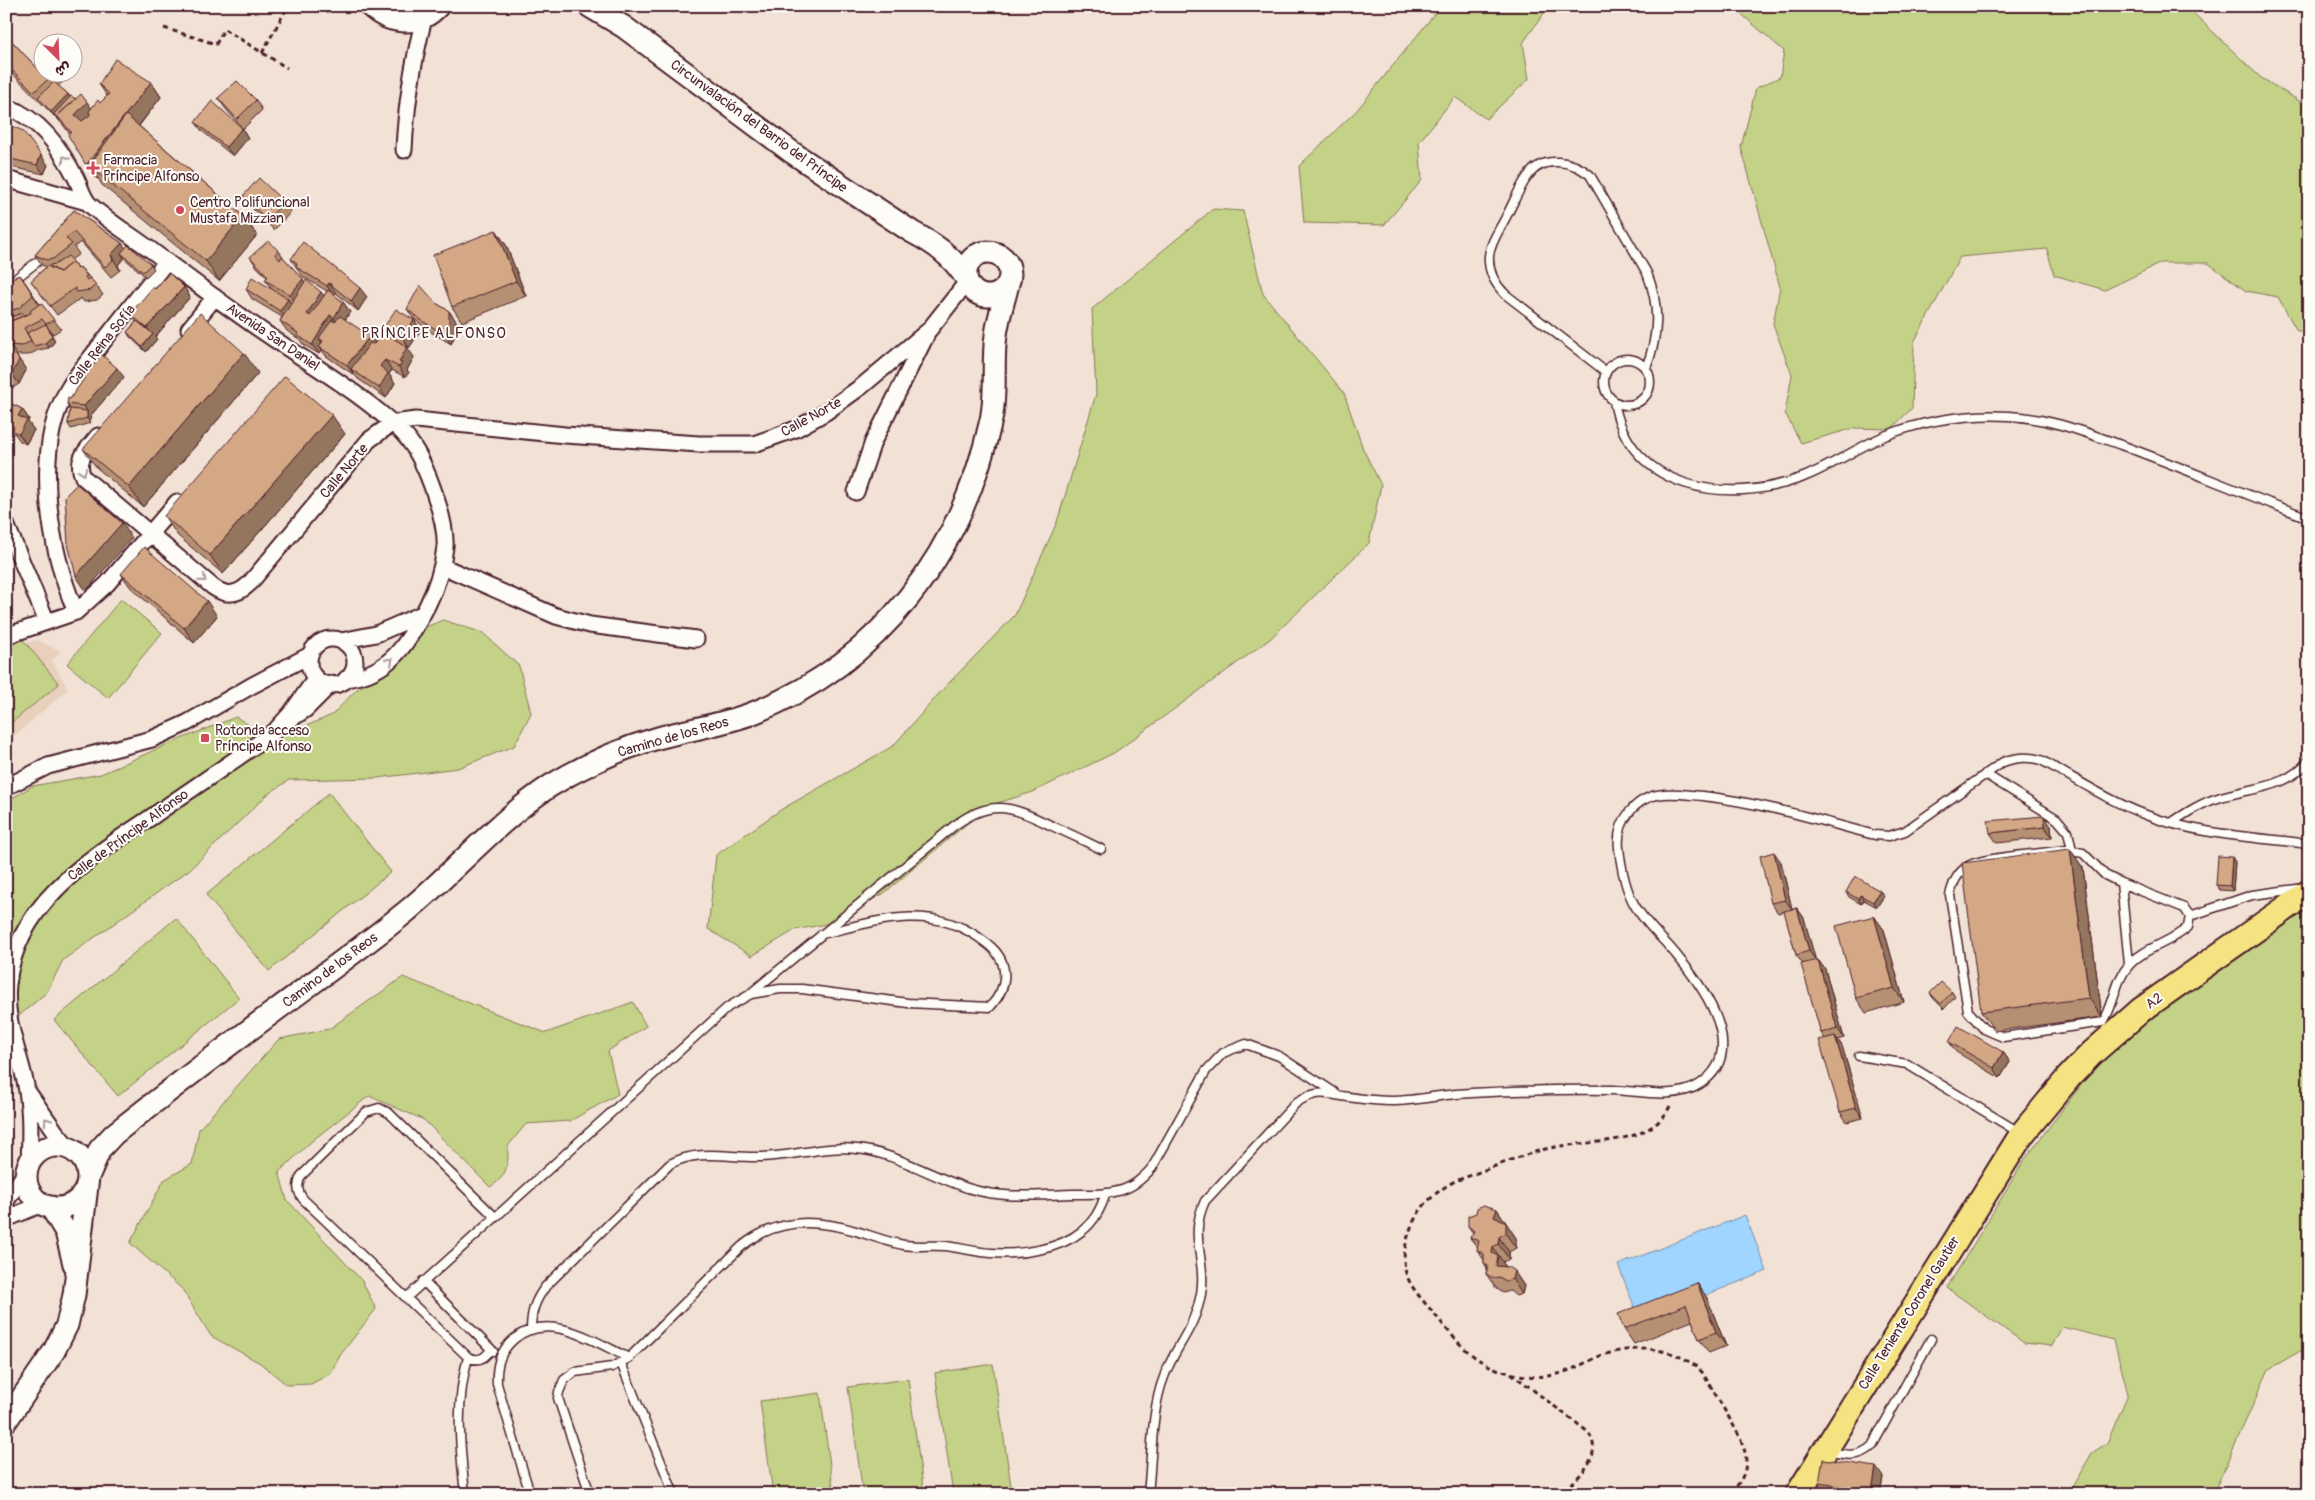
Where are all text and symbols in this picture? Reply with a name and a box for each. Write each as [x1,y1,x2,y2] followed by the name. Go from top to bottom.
[32,32,82,82] north arrow
[667,56,851,196] street label: Circunvalación del Barrio del Príncipe
[53,59,74,80] text: ش
[103,152,200,185] place label: Farmacia Príncipe Alfonso
[62,155,71,165] one-way arrow
[87,162,99,174] marker: Farmacia Príncipe Alfonso
[190,194,310,227] place label: Centro Polifuncional Mustafa Mizzian
[174,204,186,216] marker: Centro Polifuncional Mustafa Mizzian
[223,300,323,374] street label: Avenida San Daniel
[65,301,139,389] street label: Calle Reina Sofía
[361,324,507,343] district label: PRÍNCIPE ALFONSO
[778,393,844,441] street label: Calle Norte
[316,440,372,502] street label: Calle Norte
[77,467,87,476] one-way arrow
[197,573,206,582] one-way arrow
[384,658,393,667] one-way arrow
[616,713,731,761] street label: Camino de los Reos
[215,722,312,755] place label: Rotonda acceso Príncipe Alfonso
[199,732,211,744] marker: Rotonda acceso Príncipe Alfonso
[64,785,192,885] street label: Calle de Príncipe Alfonso
[279,928,381,1011] street label: Camino de los Reos
[2142,989,2166,1013] street label: A2
[44,1117,53,1127] one-way arrow
[1855,1233,1963,1393] street label: Calle Teniente Coronel Gautier

